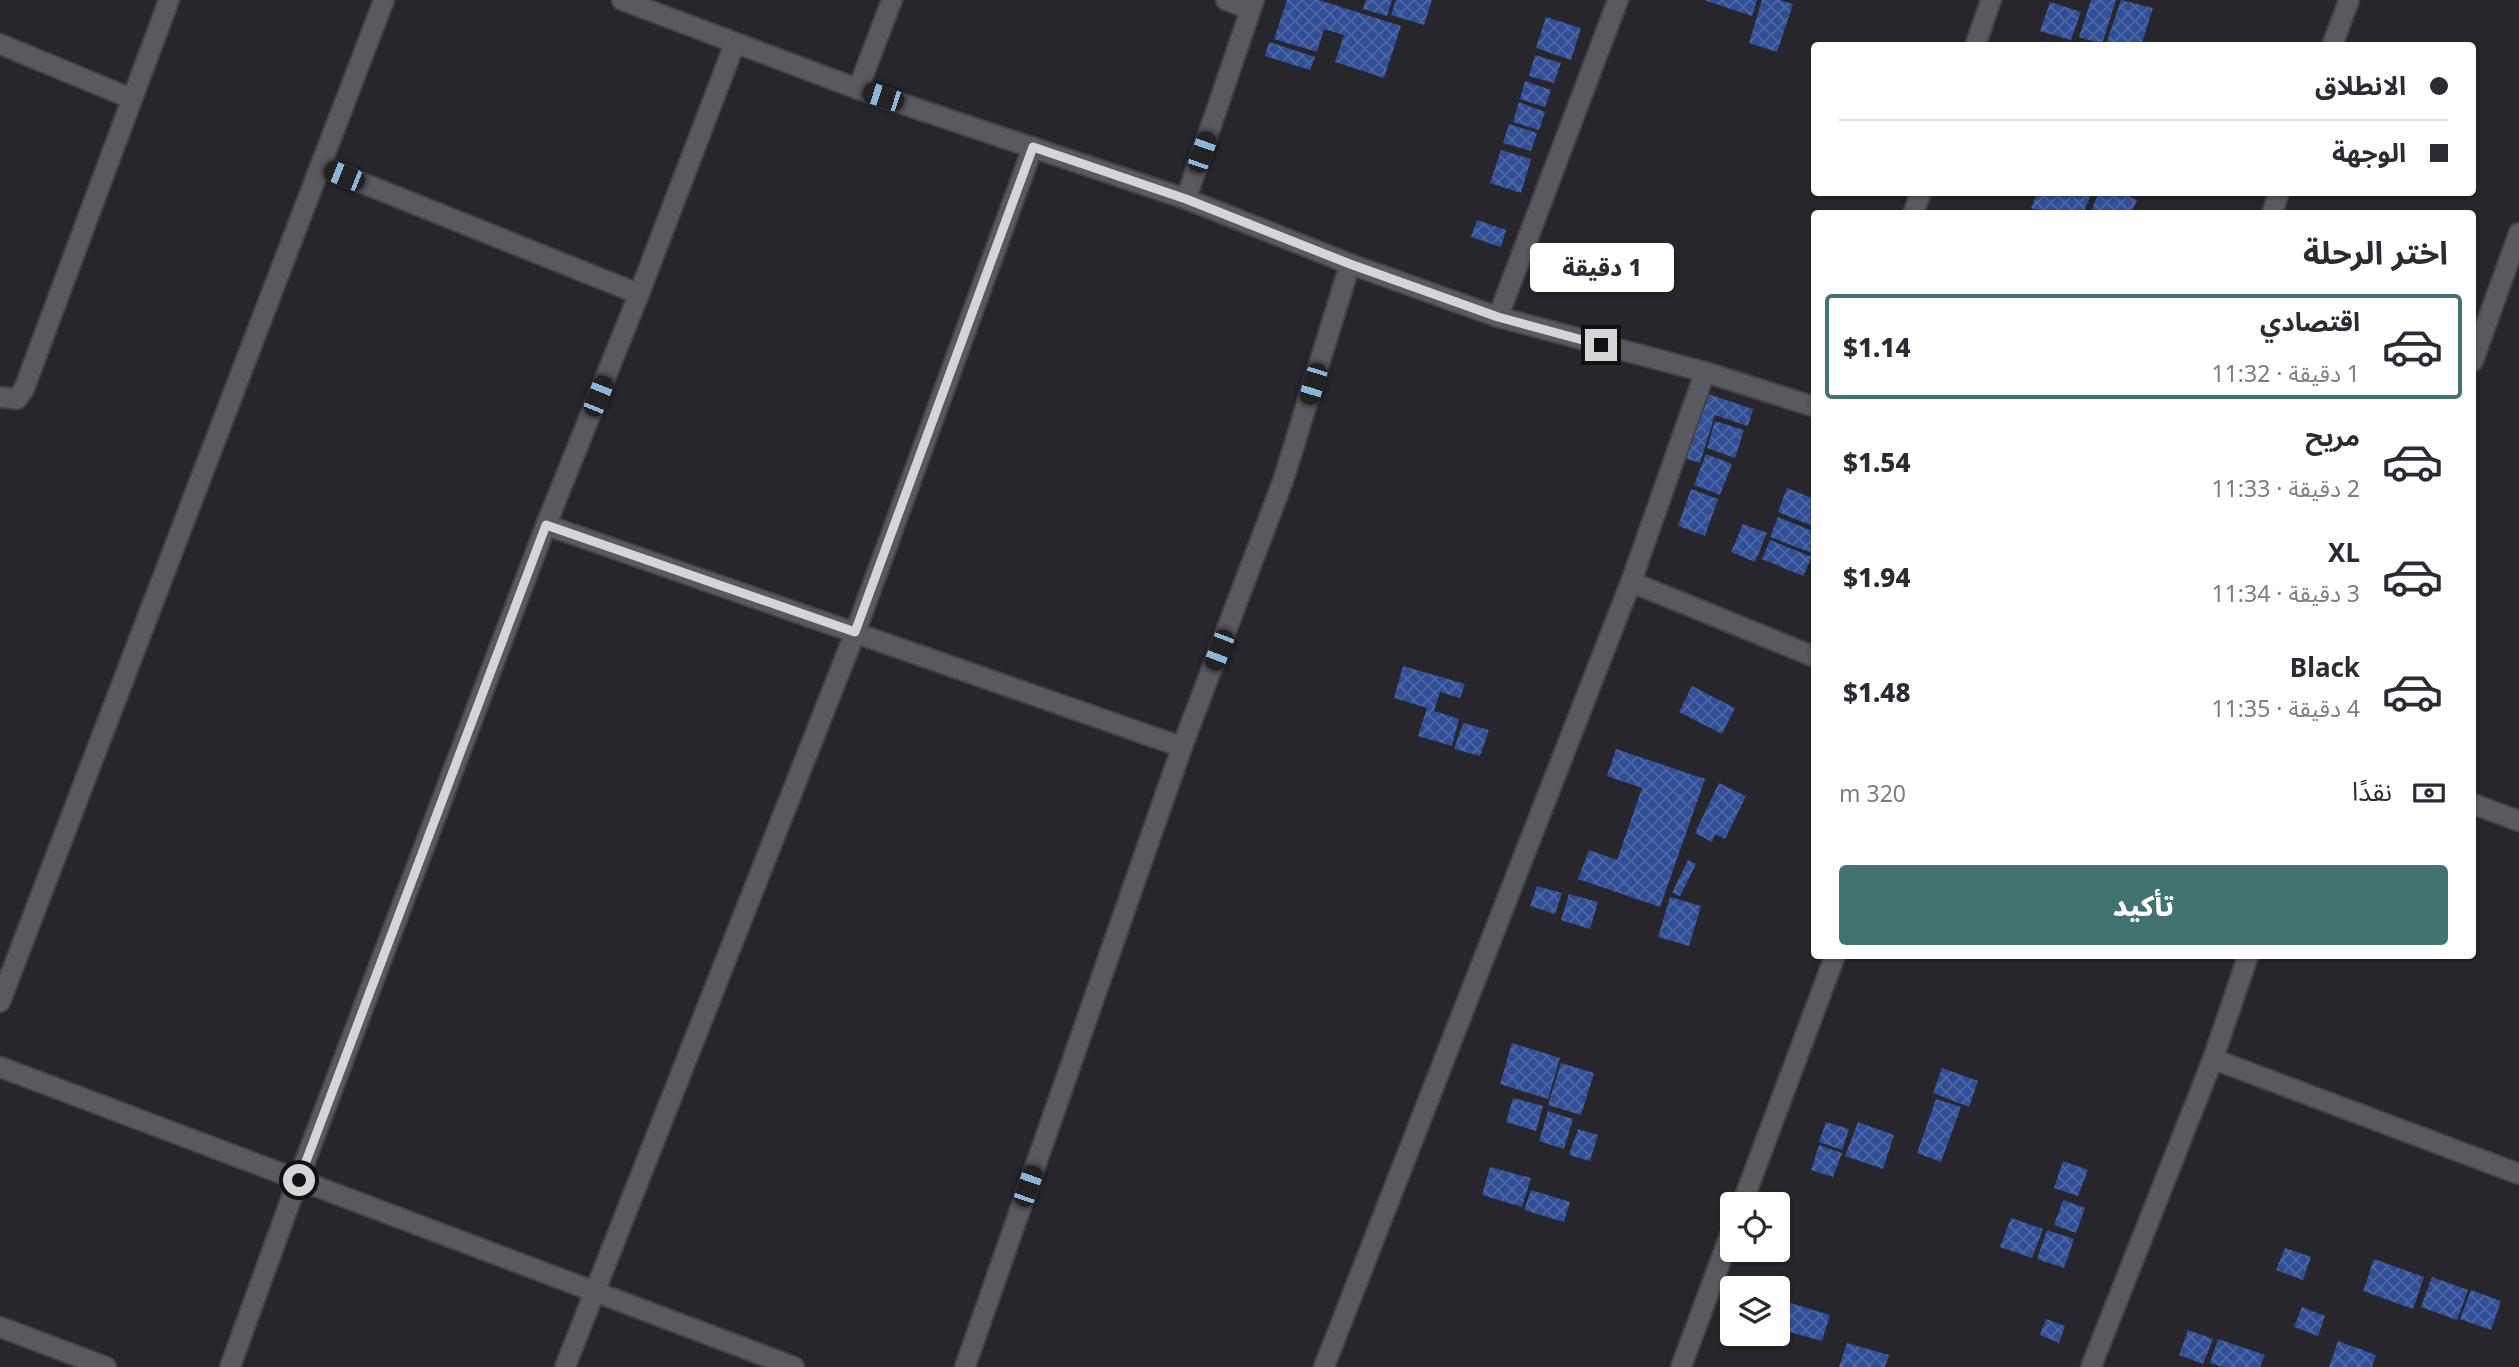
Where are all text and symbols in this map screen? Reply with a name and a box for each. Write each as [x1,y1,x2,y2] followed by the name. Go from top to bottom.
[2315,67,2406,103] text: الانطلاق
[860,81,907,113] car
[1186,129,1219,175] car
[2332,134,2406,170] text: الوجهة
[321,158,368,194] car
[2303,230,2448,273] text: اختر الرحلة
[1529,244,1673,292] callout: 1 دقيقة
[1562,251,1642,283] text: 1 دقيقة
[2260,303,2360,339] text: اقتصادي
[2381,315,2444,378] icon: car
[1585,329,1617,361] route end
[1843,329,1910,365] text: $1.14
[2212,357,2360,389] text: 1 دقيقة · 11:32
[1297,361,1330,407] car
[581,373,616,419] car
[2305,418,2360,454] text: مريح
[2381,430,2444,493] icon: car
[1843,444,1910,480] text: $1.54
[2212,472,2360,504] text: 2 دقيقة · 11:33
[2328,534,2360,570] text: XL
[2381,545,2444,608] icon: car
[1843,559,1910,595] text: $1.94
[2212,577,2360,609] text: 3 دقيقة · 11:34
[1202,627,1237,673] car
[2290,649,2360,685] text: Black
[2381,660,2444,723] icon: car
[1843,674,1910,710] text: $1.48
[2212,692,2360,724] text: 4 دقيقة · 11:35
[2352,773,2392,809] text: نقدًا
[2410,774,2448,812] icon: cash
[1839,777,1906,809] text: 320 m
[1839,865,2448,945] button: تأكيد
[1012,1163,1045,1209] car
[283,1164,315,1196] route start
[1720,1192,1790,1346] map controls
[1720,1192,1790,1262] button: locate
[1720,1276,1790,1346] button: layers

